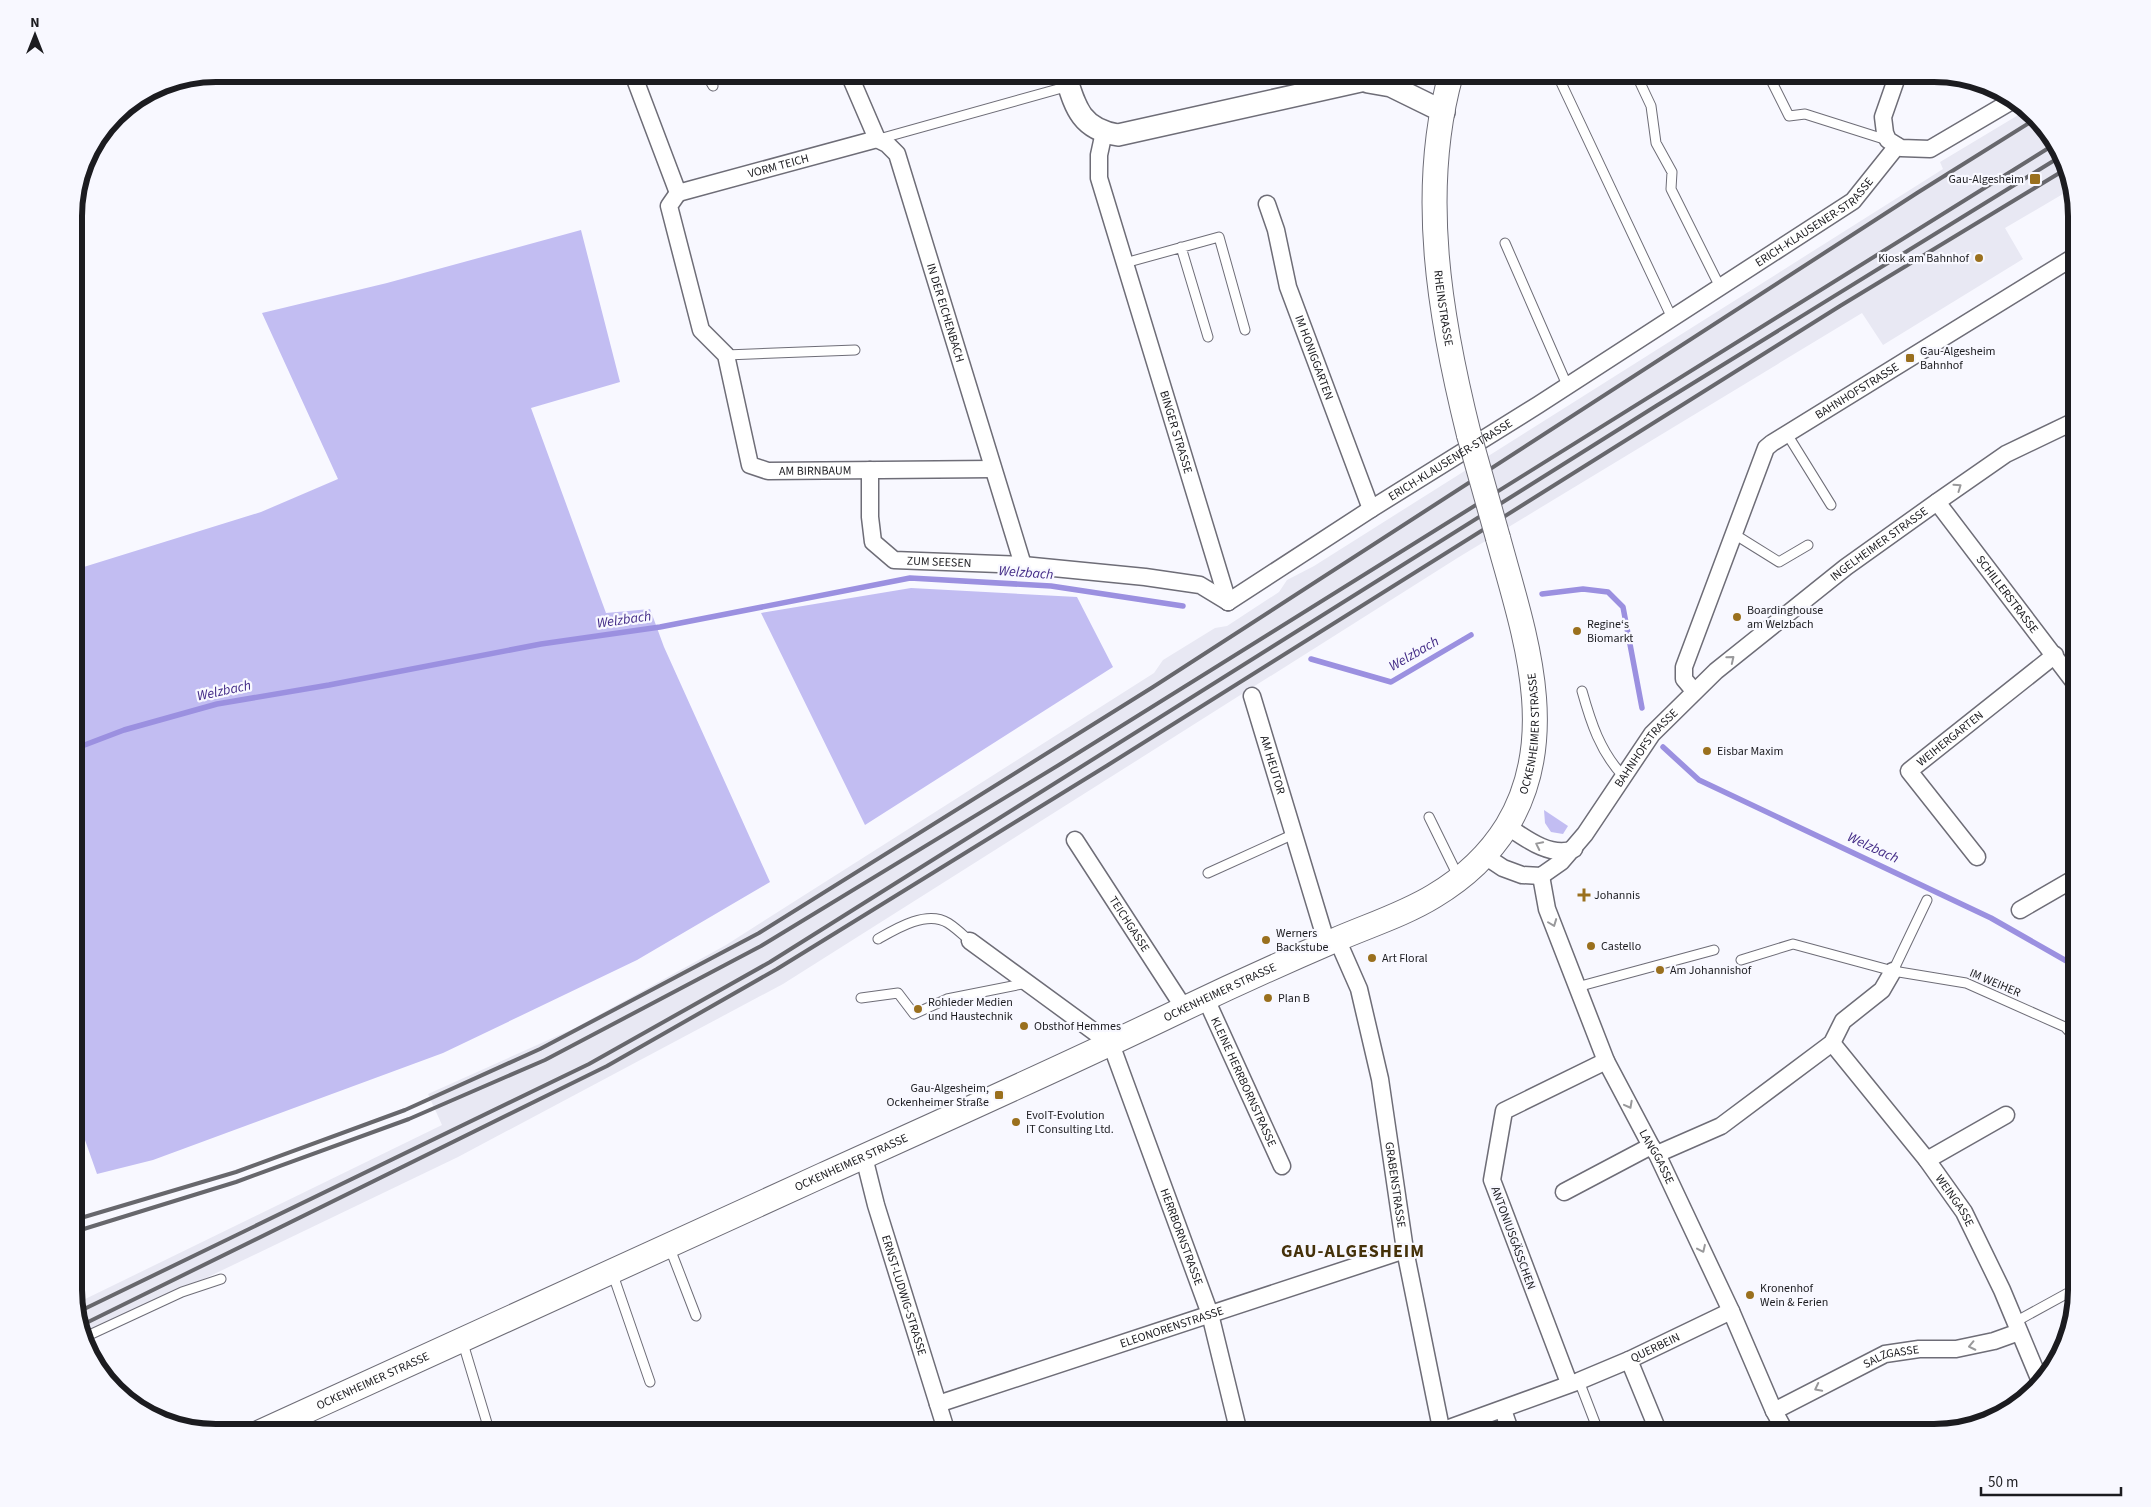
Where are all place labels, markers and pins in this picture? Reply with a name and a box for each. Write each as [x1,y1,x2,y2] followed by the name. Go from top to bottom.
[1948,171,2024,188] place label: Gau-Algesheim
[2028,172,2042,186] marker: Gau-Algesheim
[1878,250,1969,267] place label: Kiosk am Bahnhof
[1973,252,1985,264] marker: Kiosk am Bahnhof
[1920,343,1996,374] place label: Gau-Algesheim Bahnhof
[1904,352,1916,364] marker: Gau-Algesheim Bahnhof
[1747,602,1823,633] place label: Boardinghouse am Welzbach
[1731,611,1743,623] marker: Boardinghouse am Welzbach
[1587,616,1633,647] place label: Regine‘s Biomarkt
[1571,625,1583,637] marker: Regine‘s Biomarkt
[1717,743,1783,760] place label: Eisbar Maxim
[1701,745,1713,757] marker: Eisbar Maxim
[1594,887,1640,904] place label: Johannis
[1578,889,1590,901] marker: Johannis
[1276,925,1329,956] place label: Werners Backstube
[1260,934,1272,946] marker: Werners Backstube
[1601,938,1641,955] place label: Castello
[1585,940,1597,952] marker: Castello
[1382,950,1428,967] place label: Art Floral
[1366,952,1378,964] marker: Art Floral
[1670,962,1752,979] place label: Am Johannishof
[1654,964,1666,976] marker: Am Johannishof
[1278,990,1310,1007] place label: Plan B
[1262,992,1274,1004] marker: Plan B
[928,994,1013,1025] place label: Rohleder Medien und Haustechnik
[912,1003,924,1015] marker: Rohleder Medien und Haustechnik
[1034,1018,1121,1035] place label: Obsthof Hemmes
[1018,1020,1030,1032] marker: Obsthof Hemmes
[886,1080,989,1111] place label: Gau-Algesheim, Ockenheimer Straße
[993,1089,1005,1101] marker: Gau-Algesheim, Ockenheimer Straße
[1026,1107,1114,1138] place label: EvoIT-Evolution IT Consulting Ltd.
[1010,1116,1022,1128] marker: EvoIT-Evolution IT Consulting Ltd.
[1760,1280,1828,1311] place label: Kronenhof Wein & Ferien
[1744,1289,1756,1301] marker: Kronenhof Wein & Ferien

